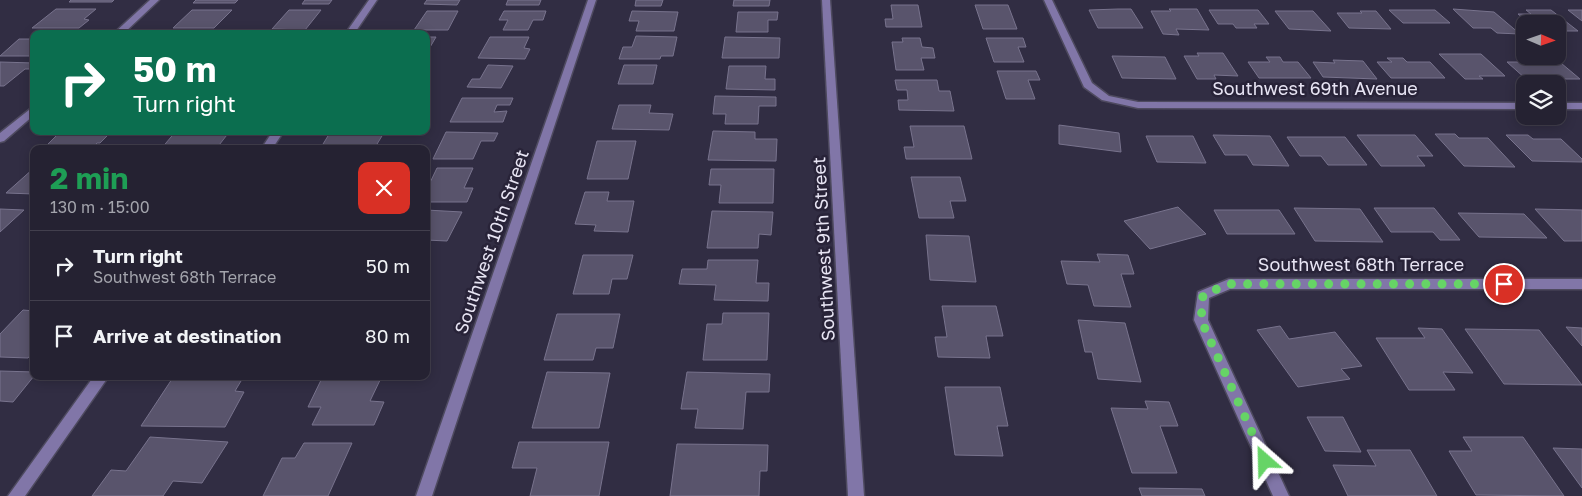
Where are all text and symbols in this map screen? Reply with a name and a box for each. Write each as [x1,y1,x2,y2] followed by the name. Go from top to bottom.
[1516,15,1566,65] north arrow
[1516,15,1566,125] map controls
[133,48,216,90] text: 50 m
[50,50,115,115] icon: right
[1516,75,1566,125] button: layers
[1212,77,1418,99] street label: Southwest 69th Avenue
[133,90,236,117] text: Turn right
[449,147,533,337] street label: Southwest 10th Street
[807,156,839,342] street label: Southwest 9th Street
[50,160,128,196] text: 2 min
[358,162,410,214] button: close
[50,197,150,217] text: 130 m · 15:00
[93,244,183,267] text: Turn right
[50,252,78,280] icon: right
[1258,253,1464,275] street label: Southwest 68th Terrace
[366,254,410,277] text: 50 m
[1483,263,1525,305] pin
[93,267,276,287] text: Southwest 68th Terrace
[1490,270,1518,298] icon: arrive
[50,322,78,350] icon: arrive
[93,324,281,347] text: Arrive at destination
[365,324,410,347] text: 80 m
[1238,434,1290,486] position arrow

